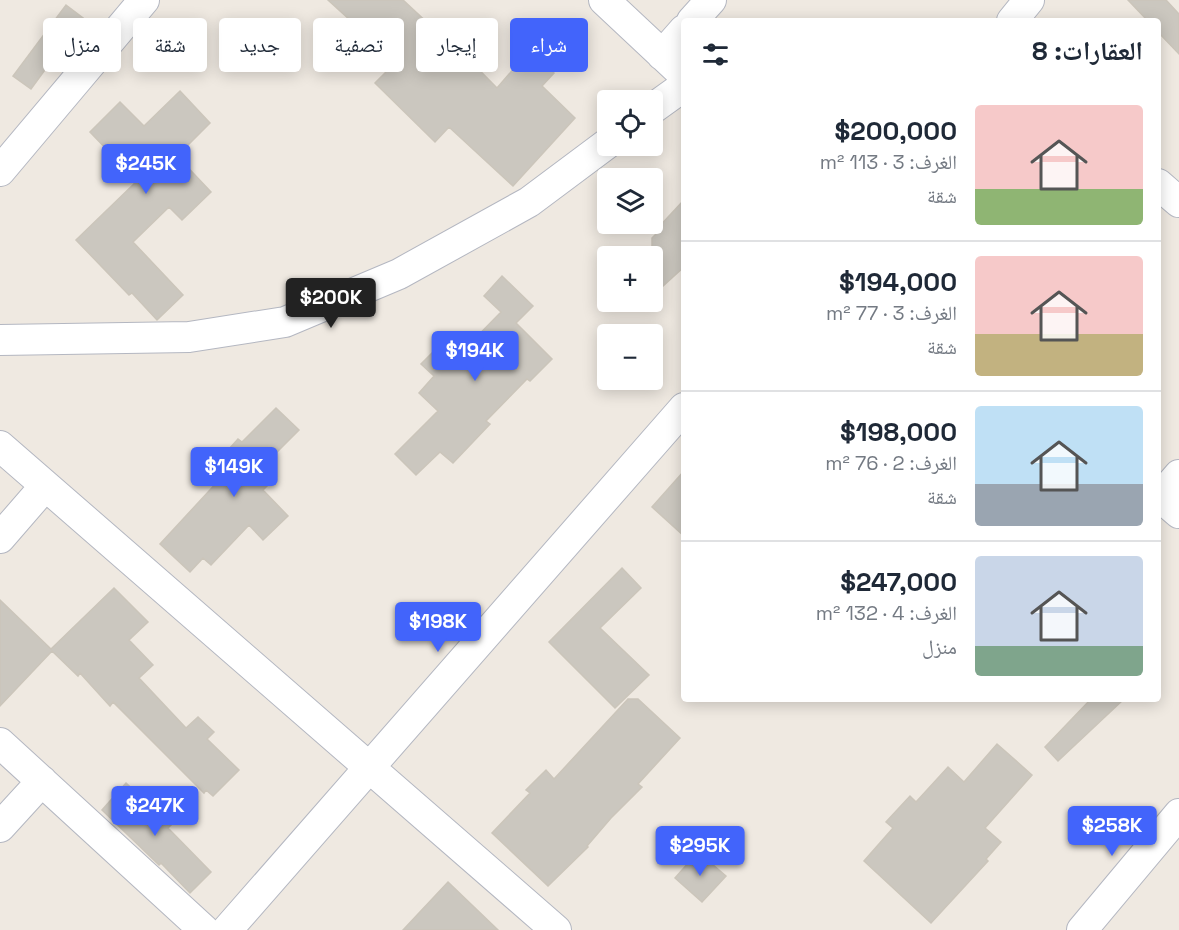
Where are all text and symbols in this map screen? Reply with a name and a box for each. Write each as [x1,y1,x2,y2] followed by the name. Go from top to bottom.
[43,18,121,72] chip: منزل
[133,18,207,72] chip: شقة
[219,18,301,72] chip: جديد
[313,18,404,72] chip: تصفية
[416,18,498,72] chip: إيجار
[510,18,588,72] chip: شراء
[1032,34,1143,68] text: العقارات: 8
[699,38,732,71] icon: filters
[597,90,663,390] map controls
[597,90,663,156] button: locate
[835,114,957,148] text: $200,000
[1023,129,1095,201] icon: home
[104,144,188,195] pin: $245K
[820,149,957,175] text: الغرف: 3 · 113 m²
[116,150,176,176] text: $245K
[597,168,663,234] button: layers
[927,183,957,209] text: شقة
[597,246,663,312] button: +
[839,265,957,299] text: $194,000
[289,278,373,329] pin: $200K
[1023,280,1095,352] icon: home
[300,284,362,310] text: $200K
[826,300,957,326] text: الغرف: 3 · 77 m²
[597,324,663,390] button: −
[433,331,517,382] pin: $194K
[927,334,957,360] text: شقة
[446,337,504,363] text: $194K
[840,415,957,449] text: $198,000
[1023,430,1095,502] icon: home
[192,447,276,498] pin: $149K
[825,450,957,476] text: الغرف: 2 · 76 m²
[205,453,263,479] text: $149K
[927,484,957,510] text: شقة
[840,565,957,599] text: $247,000
[1023,580,1095,652] icon: home
[816,600,957,626] text: الغرف: 4 · 132 m²
[396,602,480,653] pin: $198K
[409,608,467,634] text: $198K
[922,634,957,660] text: منزل
[113,786,197,837] pin: $247K
[125,792,185,818] text: $247K
[1070,806,1154,857] pin: $258K
[1082,812,1142,838] text: $258K
[658,826,742,877] pin: $295K
[670,832,730,858] text: $295K

